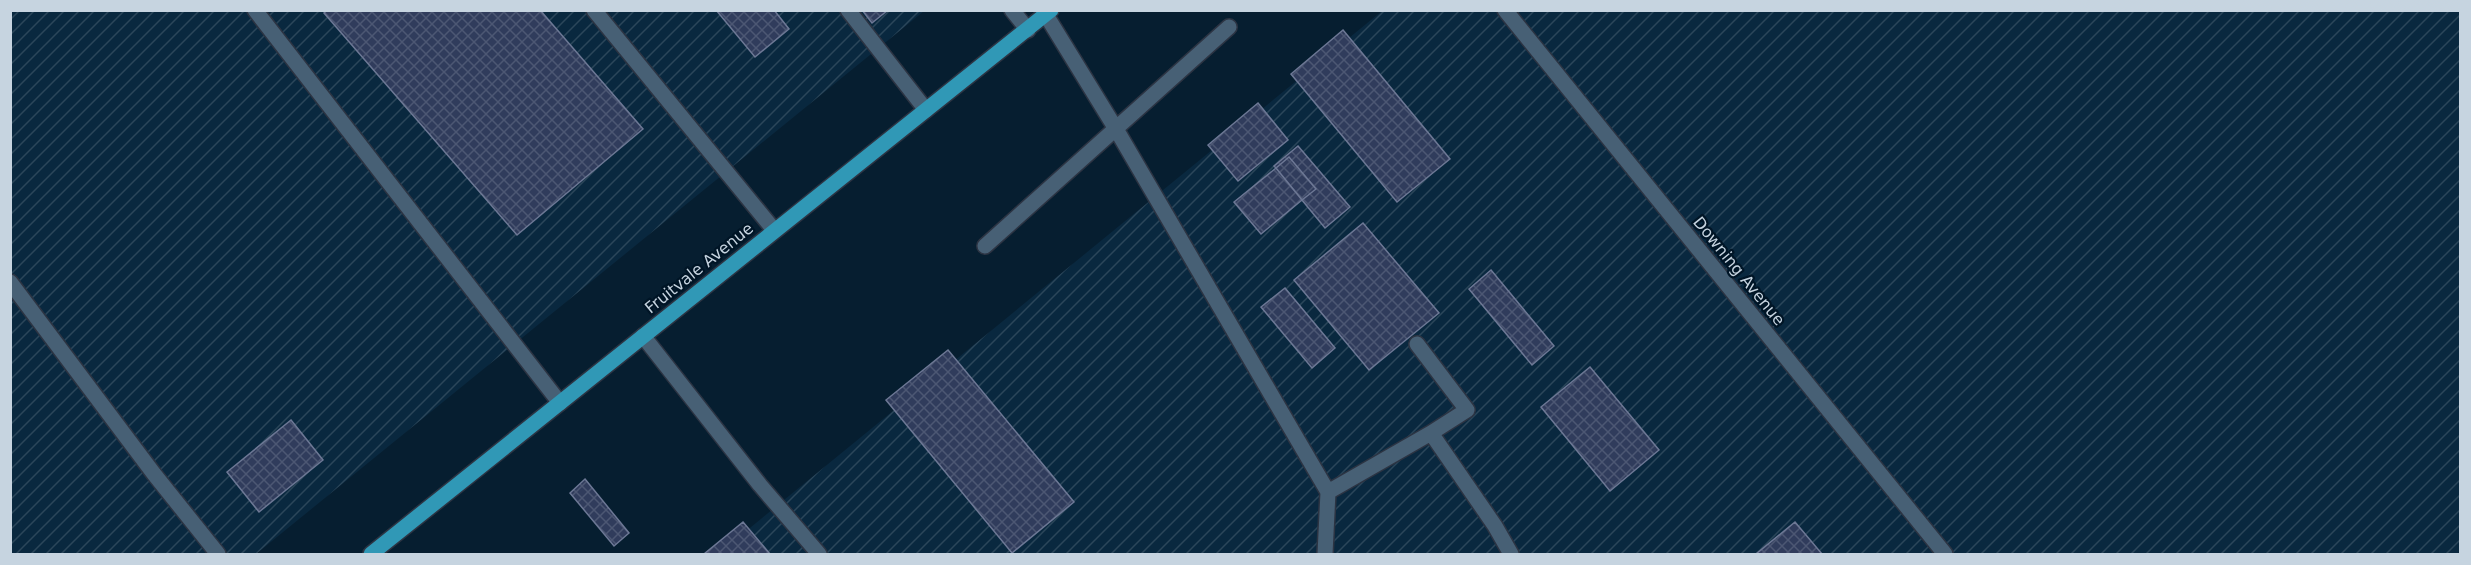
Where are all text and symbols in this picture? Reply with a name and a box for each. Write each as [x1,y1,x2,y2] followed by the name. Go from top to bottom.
[1689,213,1789,329] street label: Downing Avenue
[641,219,757,317] street label: Fruitvale Avenue

